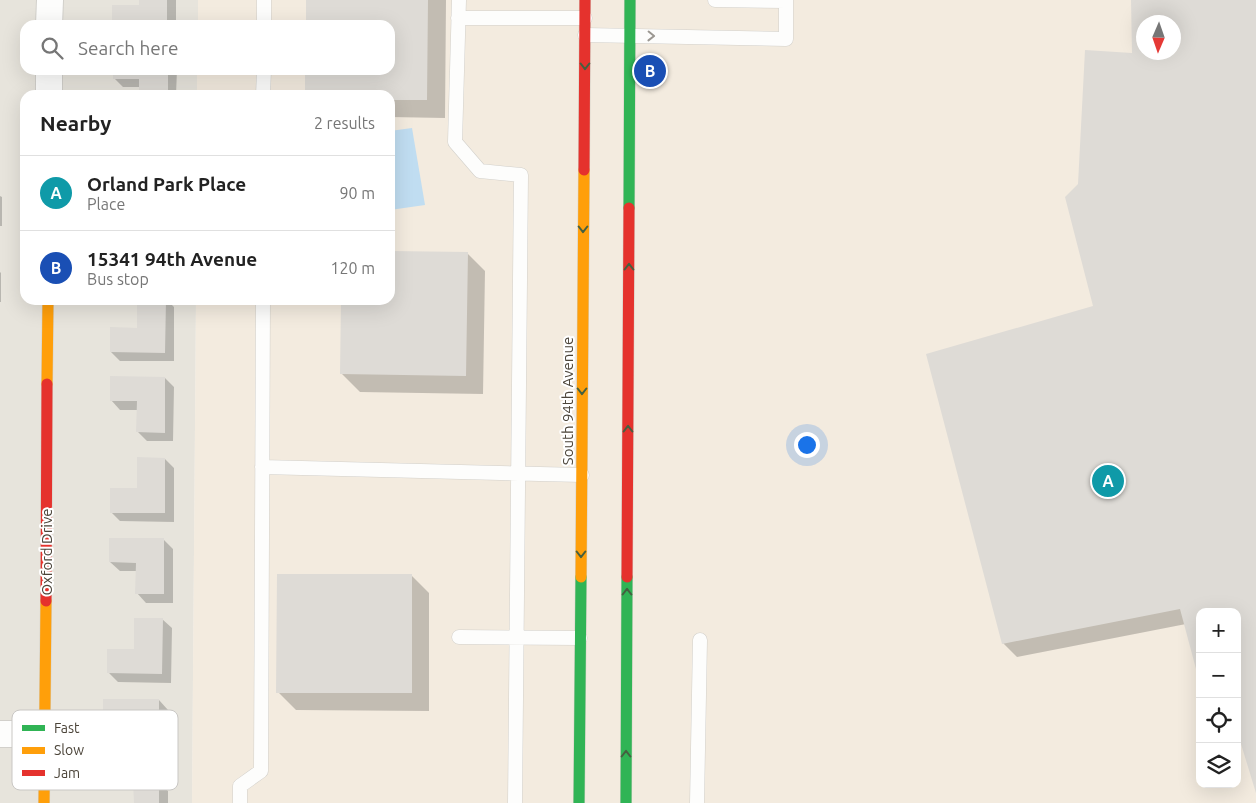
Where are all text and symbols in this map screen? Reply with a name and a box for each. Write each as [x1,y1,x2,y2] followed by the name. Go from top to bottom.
[1136,15,1181,60] north arrow
[20,20,395,75] search box
[648,31,655,41] one-way arrow
[38,34,66,62] icon: search
[78,37,178,59] text: Search here
[634,52,666,90] pin: B
[579,62,590,70] one-way arrow
[40,111,111,135] text: Nearby
[314,114,375,132] text: 2 results
[87,173,246,195] text: Orland Park Place
[50,184,62,202] text: A
[339,184,375,202] text: 90 m
[87,195,125,213] text: Place
[578,225,588,233] one-way arrow
[87,248,257,270] text: 15341 94th Avenue
[51,259,61,277] text: B
[330,259,375,277] text: 120 m
[624,263,634,270] one-way arrow
[87,270,149,288] text: Bus stop
[559,337,576,465] street label: South 94th Avenue
[577,388,587,395] one-way arrow
[623,425,633,433] one-way arrow
[794,432,820,458] your location
[1092,462,1124,500] pin: A
[38,508,55,596] street label: Oxford Drive
[576,550,586,558] one-way arrow
[622,588,632,596] one-way arrow
[1196,608,1241,788] map controls
[1196,608,1241,653] button: +
[1196,653,1241,698] button: −
[1196,698,1241,743] button: locate
[12,710,178,790] legend
[54,720,80,736] text: Fast
[54,742,84,758] text: Slow
[1196,743,1241,788] button: layers
[621,750,631,758] one-way arrow
[54,765,80,781] text: Jam

